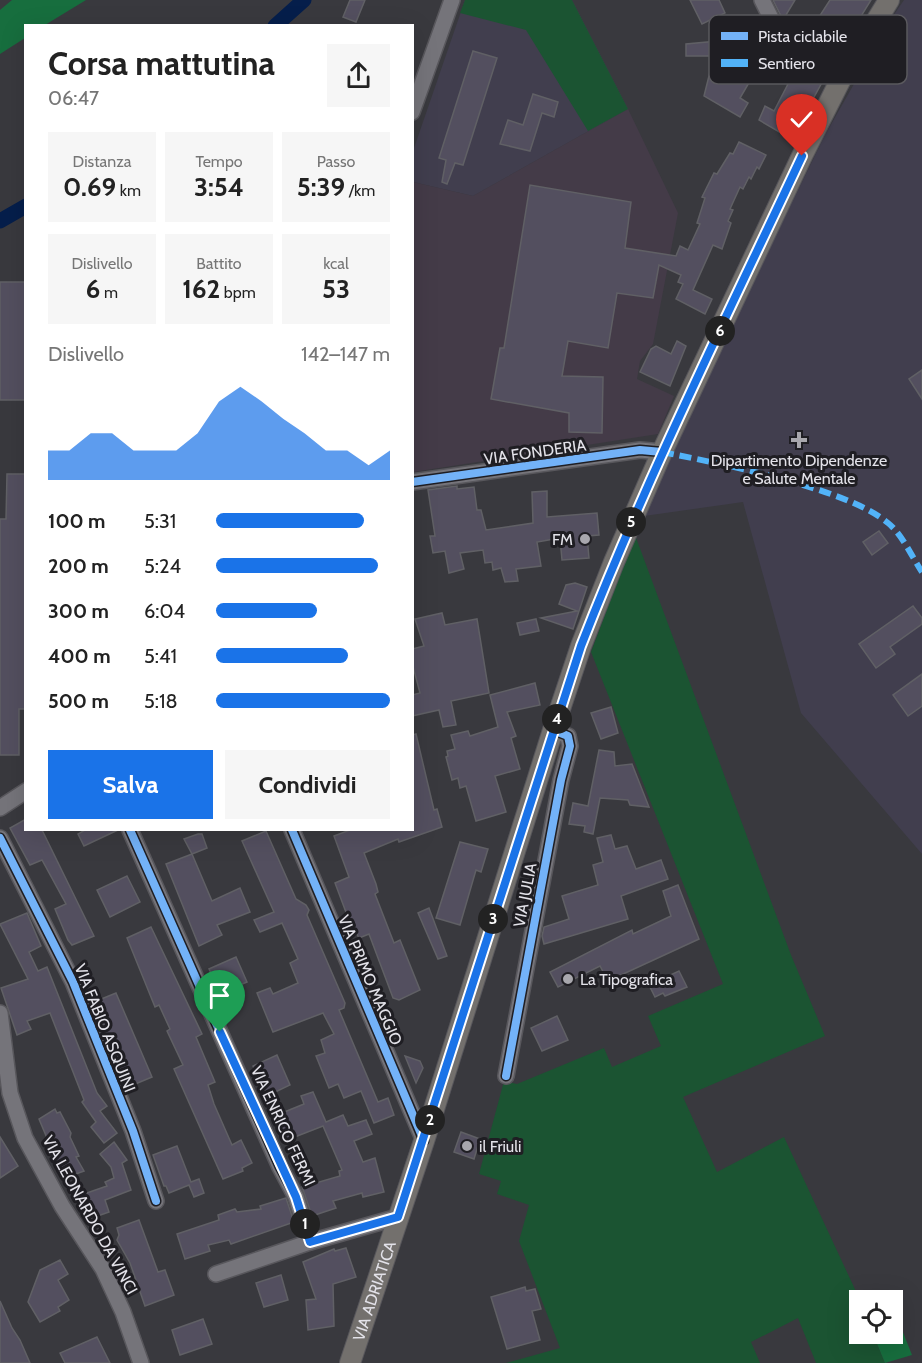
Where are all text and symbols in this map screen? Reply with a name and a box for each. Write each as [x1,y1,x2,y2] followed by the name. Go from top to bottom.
[709,15,907,84] legend
[758,27,847,46] text: Pista ciclabile
[48,43,275,83] text: Corsa mattutina
[327,44,390,107] button: share
[758,54,815,73] text: Sentiero
[48,86,99,110] text: 06:47
[776,94,827,156] pin
[785,103,818,136] icon: check
[73,152,131,171] text: Distanza
[195,152,243,171] text: Tempo
[317,152,355,171] text: Passo
[63,171,116,203] text: 0.69
[194,171,244,203] text: 3:54
[297,171,345,203] text: 5:39
[116,181,141,200] text: km
[345,181,375,200] text: /km
[72,254,132,273] text: Dislivello
[196,254,242,273] text: Battito
[323,254,349,273] text: kcal
[86,273,100,305] text: 6
[182,273,220,305] text: 162
[322,273,350,305] text: 53
[100,283,118,302] text: m
[220,283,256,302] text: bpm
[705,316,735,346] pin: 6
[716,321,725,340] text: 6
[48,342,124,366] text: Dislivello
[301,342,390,366] text: 142–147 m
[790,431,808,449] marker: Dipartimento Dipendenze e Salute Mentale
[483,435,588,469] street label: VIA FONDERIA
[711,451,887,488] place label: Dipartimento Dipendenze e Salute Mentale
[616,507,646,537] pin: 5
[48,509,106,533] text: 100 m
[144,509,176,533] text: 5:31
[627,512,635,531] text: 5
[552,530,573,549] place label: FM
[578,532,592,546] marker: FM
[48,554,109,578] text: 200 m
[144,554,181,578] text: 5:24
[48,599,109,623] text: 300 m
[144,599,185,623] text: 6:04
[48,644,111,668] text: 400 m
[144,644,177,668] text: 5:41
[48,689,109,713] text: 500 m
[144,689,178,713] text: 5:18
[542,704,572,734] pin: 4
[552,709,562,728] text: 4
[48,750,213,819] button: Salva
[225,750,390,819] button: Condividi
[509,861,541,929] street label: VIA JULIA
[478,904,508,934] pin: 3
[489,909,497,928] text: 3
[334,912,406,1048] street label: VIA PRIMO MAGGIO
[71,961,139,1095] street label: VIA FABIO ASQUINI
[194,970,245,1032] pin
[580,970,673,989] place label: La Tipografica
[561,972,575,986] marker: La Tipografica
[203,979,236,1012] icon: arrive
[247,1063,319,1189] street label: VIA ENRICO FERMI
[415,1105,445,1135] pin: 2
[426,1110,434,1129] text: 2
[38,1132,142,1298] street label: VIA LEONARDO DA VINCI
[479,1137,521,1156] place label: il Friuli
[460,1139,474,1153] marker: il Friuli
[290,1209,320,1239] pin: 1
[302,1214,308,1233] text: 1
[349,1238,400,1343] street label: VIA ADRIATICA
[849,1290,903,1344] map controls
[849,1290,903,1344] button: locate

